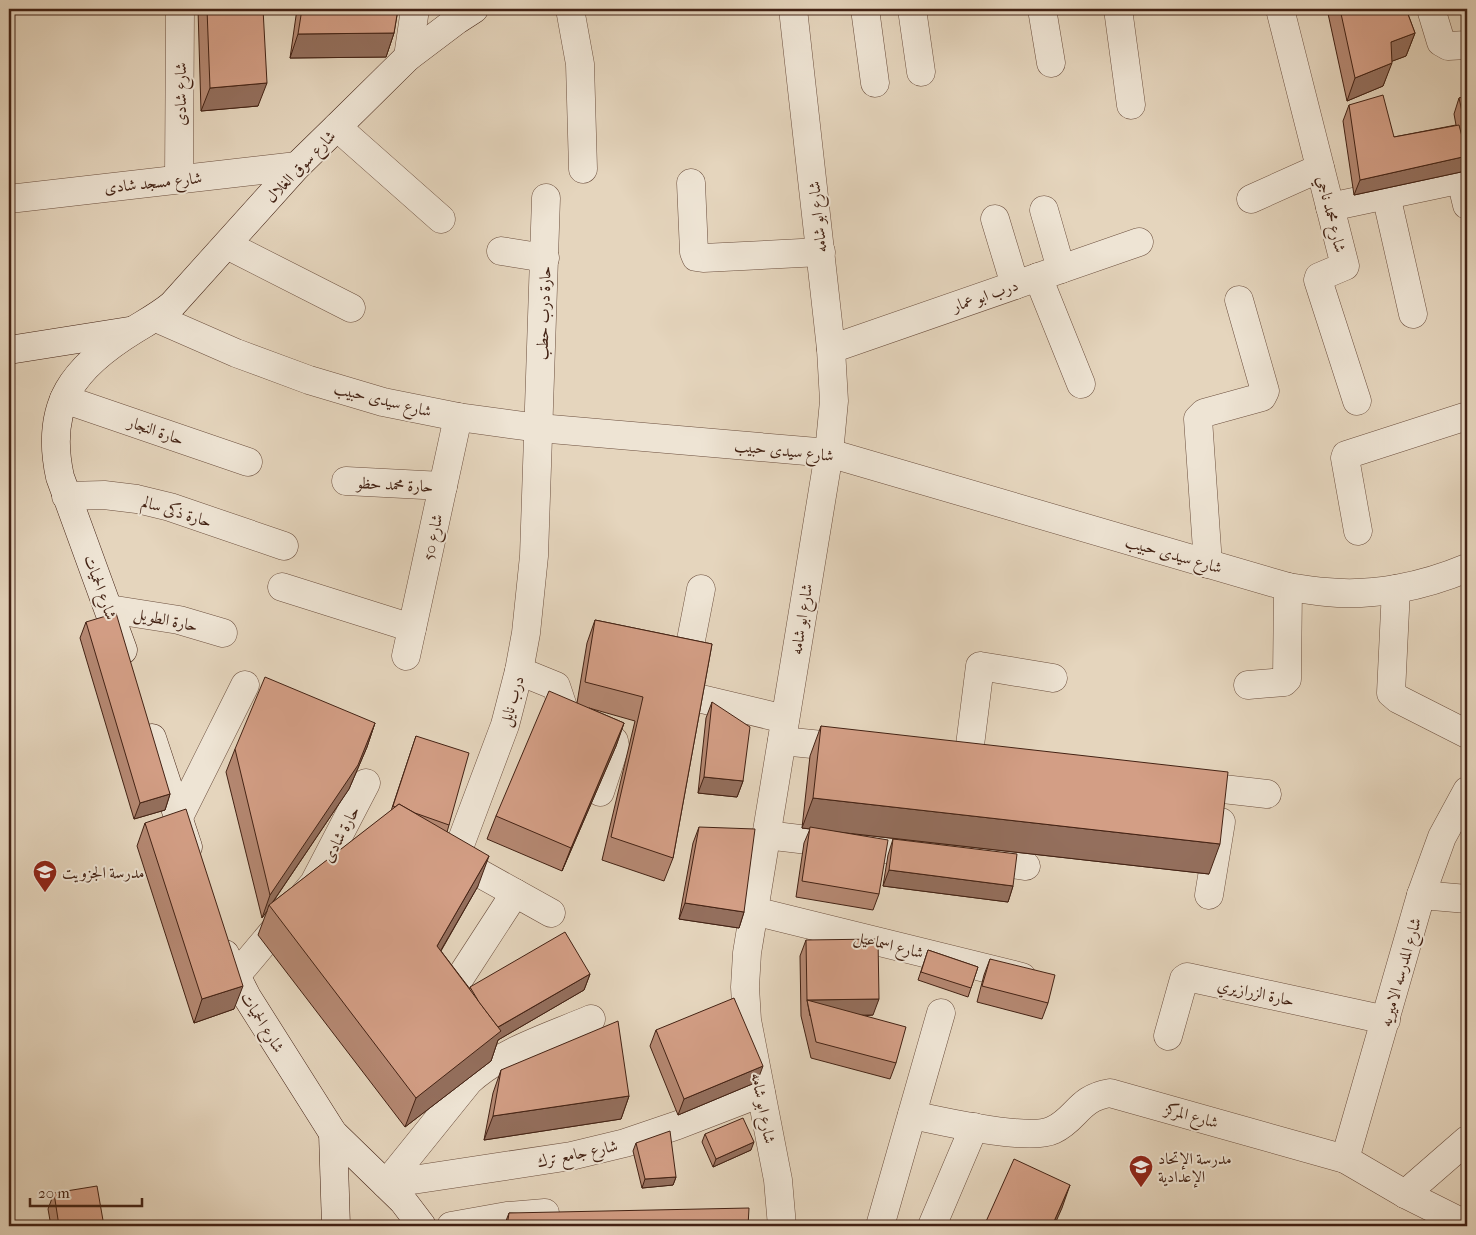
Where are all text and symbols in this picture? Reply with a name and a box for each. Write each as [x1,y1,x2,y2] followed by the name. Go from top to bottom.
[171,62,194,126] street label: شارع شادى
[261,126,342,209] street label: شارع سوق الغلال
[103,168,203,201] street label: شارع مسجد شادى
[1309,174,1350,255] street label: شارع محمد ناجي
[804,180,835,254] street label: شارع ابو شامه
[532,266,556,361] street label: حارة درب حطب
[948,275,1021,317] street label: درب ابو عمار
[331,378,434,425] street label: شارع سيدى حبيب
[123,411,186,449] street label: حارة النجار
[733,436,835,469] street label: شارع سيدى حبيب
[354,473,434,497] street label: حارة محمد حظو
[138,491,214,536] street label: حارة ذكى سالم
[418,512,451,563] street label: شارع 50
[1122,532,1224,581] street label: شارع سيدى حبيب
[76,552,121,623] street label: شارع الحميات
[787,582,820,657] street label: شارع ابو شامه
[132,603,200,637] street label: حارة الطويل
[495,674,530,729] street label: درب نايل
[318,803,363,866] street label: حارة شادى
[32,859,58,893] school or university icon: مدرسة الجزويت
[62,863,145,883] place label: مدرسة الجزويت
[1376,915,1429,1030] street label: شارع المدرسه الاميريه
[851,927,926,966] street label: شارع اسماعيل
[1215,975,1296,1013] street label: حارة الزرازيري
[233,989,289,1058] street label: شارع الحميات
[743,1071,780,1146] street label: شارع ابو شامه
[1160,1098,1221,1136] street label: شارع المركز
[535,1136,621,1177] street label: شارع جامع ترك
[1158,1149,1232,1188] place label: مدرسة الإتحاد الإعدادية
[1128,1154,1154,1188] school or university icon: مدرسة الإتحاد الإعدادية
[30,1175,142,1207] scale bar
[38,1184,70,1202] text: 20 m

